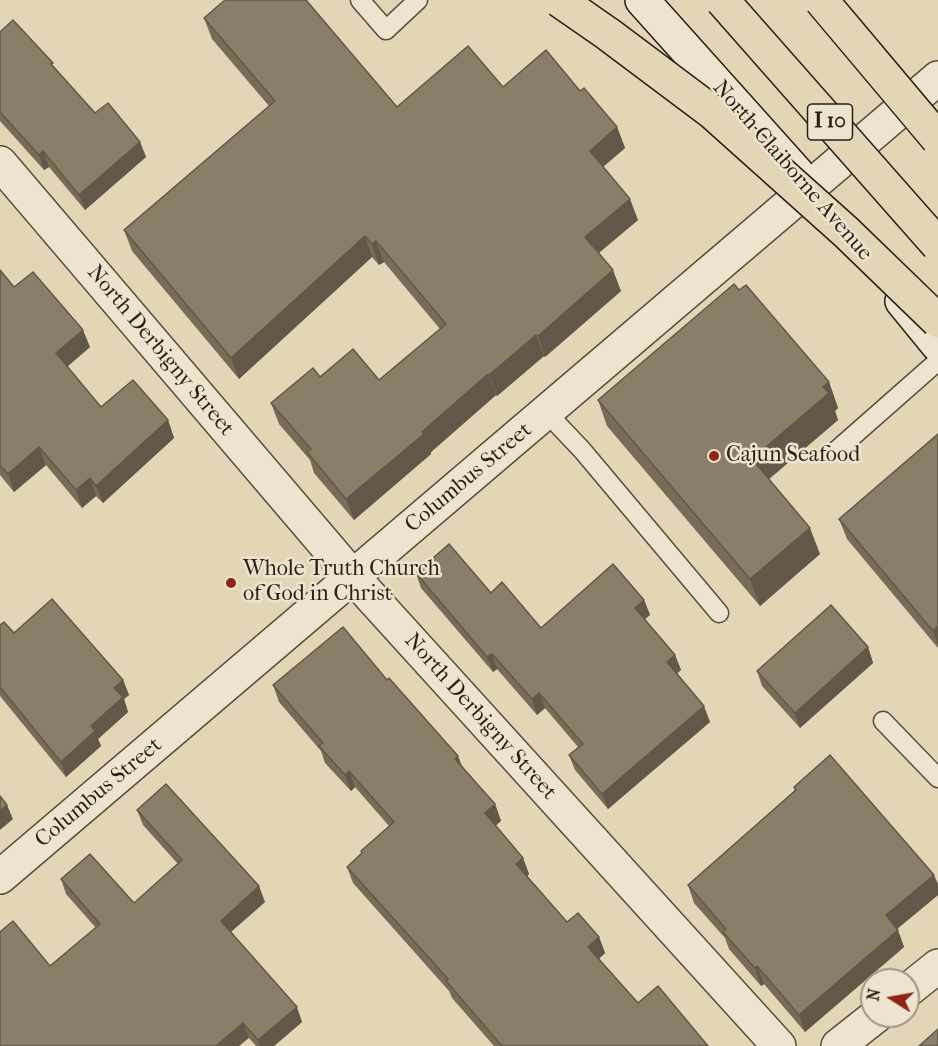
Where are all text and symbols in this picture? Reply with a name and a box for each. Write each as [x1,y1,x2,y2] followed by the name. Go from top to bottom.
[707,75,877,267] street label: North Claiborne Avenue
[808,104,852,140] road number: I 10
[81,260,239,442] street label: North Derbigny Street
[400,417,538,539] street label: Columbus Street
[726,443,860,469] place label: Cajun Seafood
[707,449,721,463] marker: Cajun Seafood
[243,557,440,608] place label: Whole Truth Church of God in Christ
[224,576,238,590] marker: Whole Truth Church of God in Christ
[398,628,562,806] street label: North Derbigny Street
[30,732,168,854] street label: Columbus Street
[860,968,920,1028] north arrow
[863,987,884,1003] text: N

